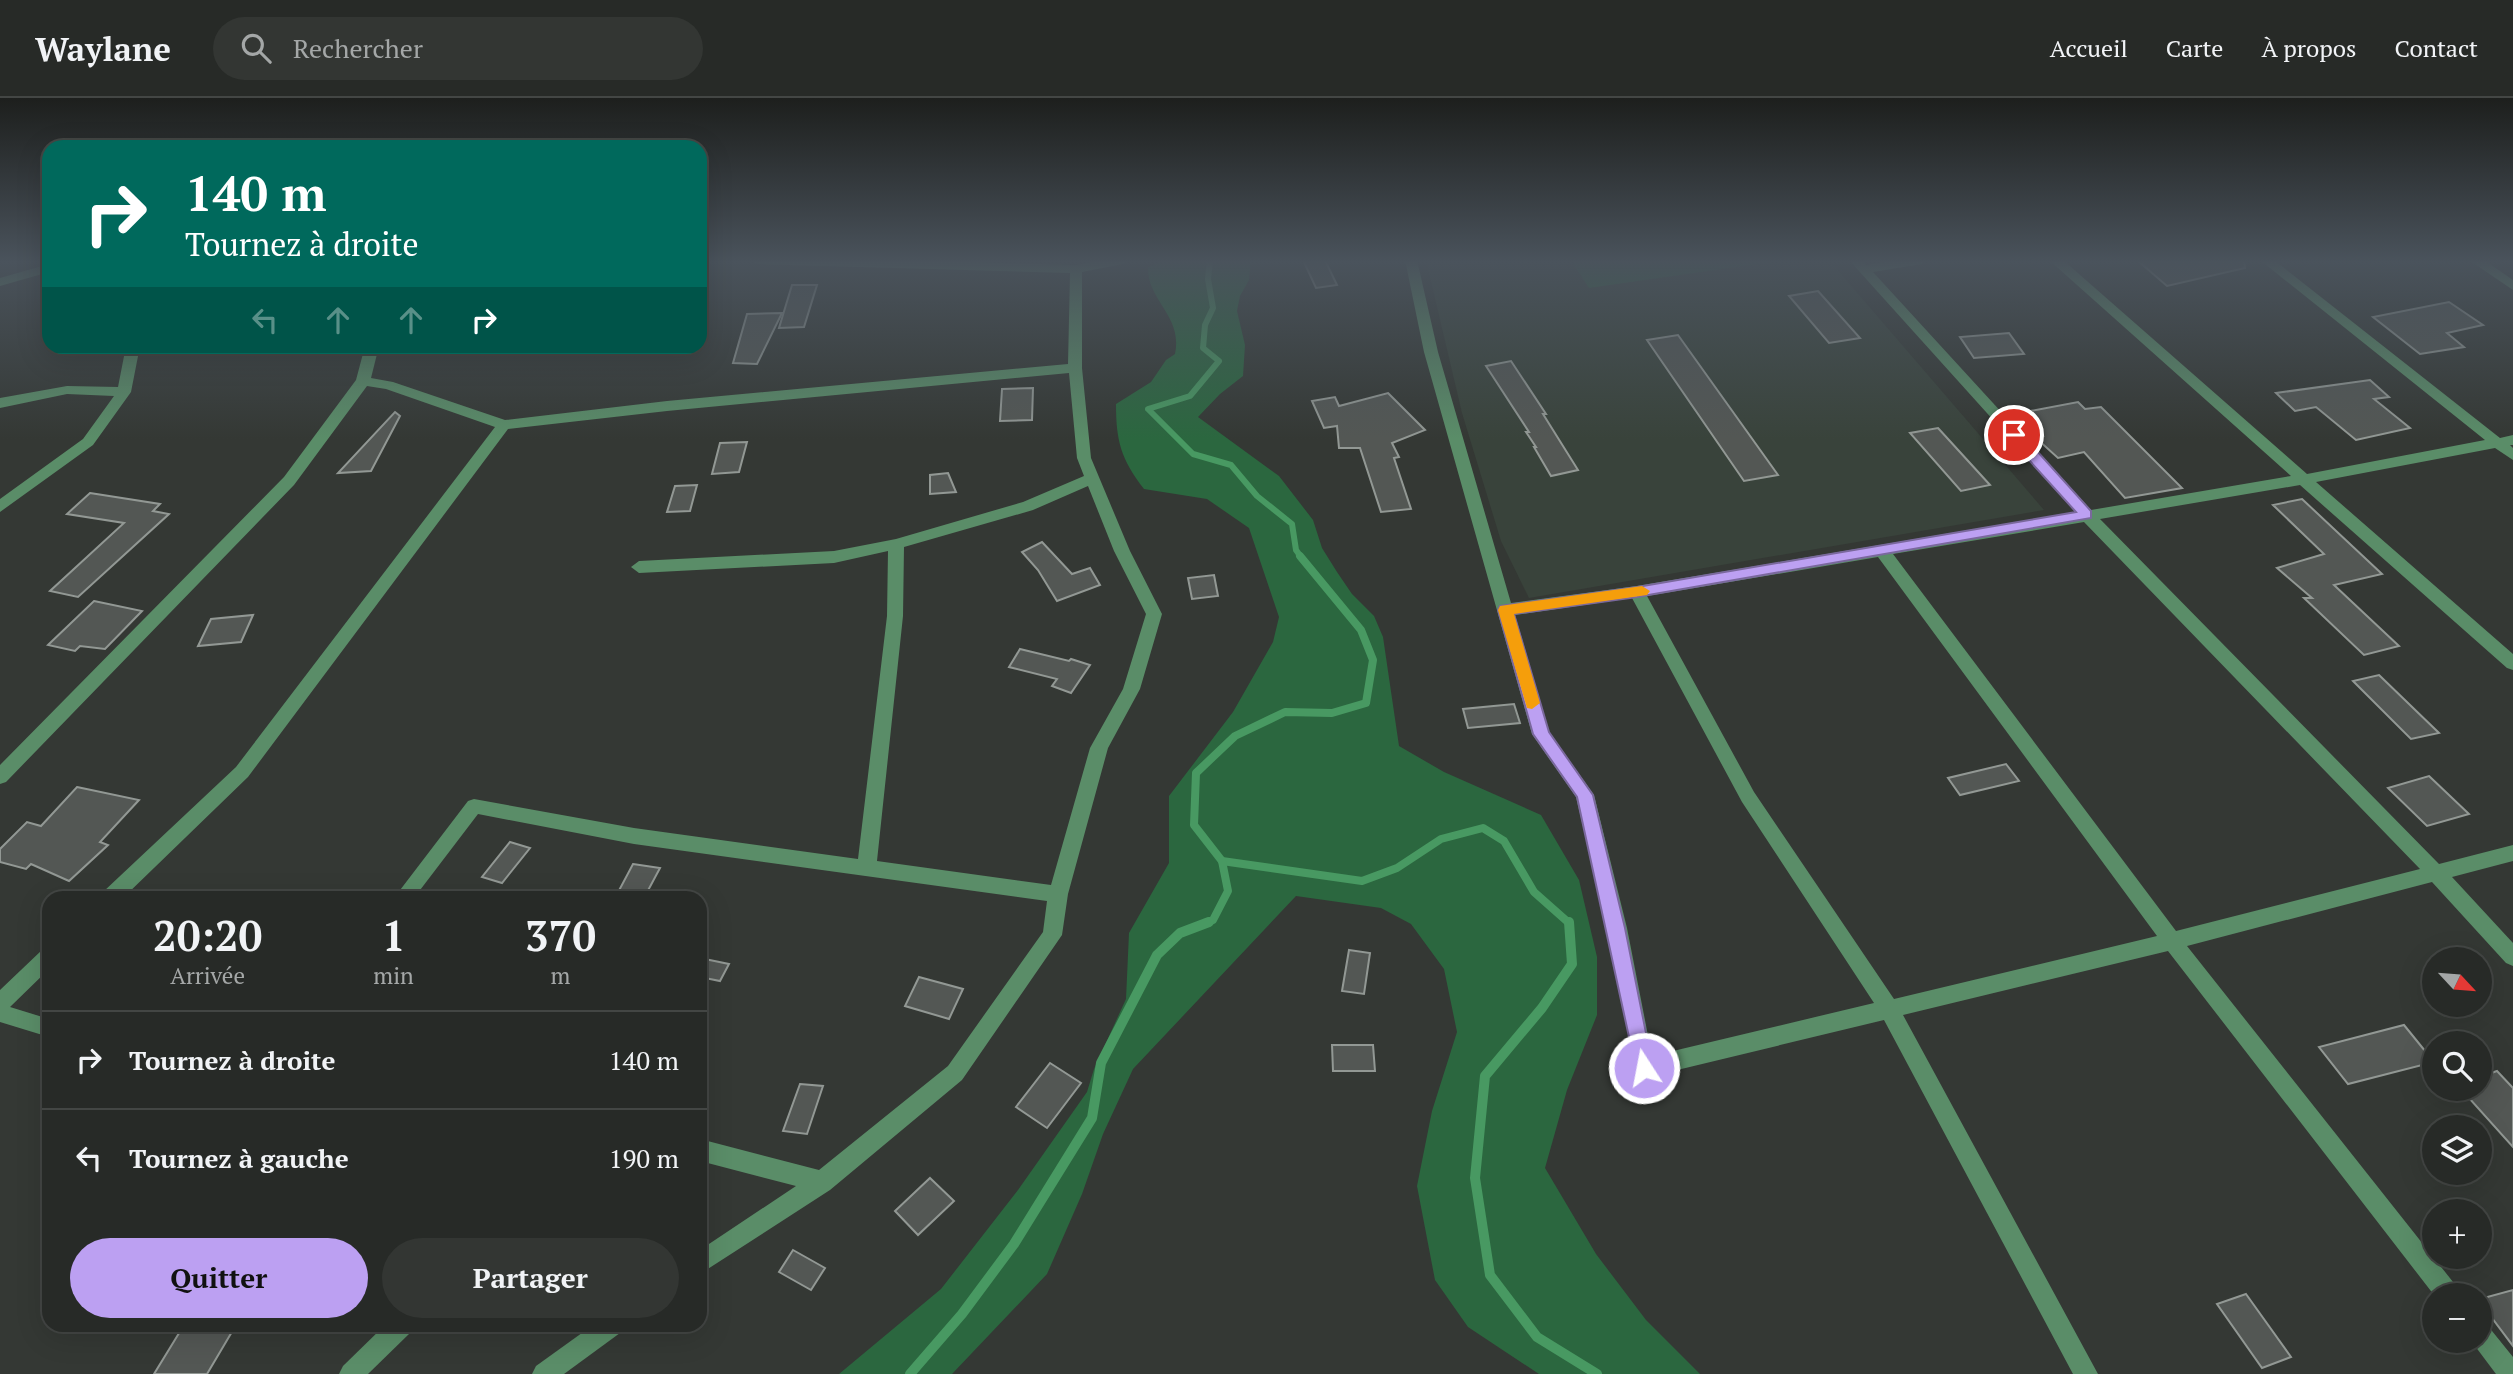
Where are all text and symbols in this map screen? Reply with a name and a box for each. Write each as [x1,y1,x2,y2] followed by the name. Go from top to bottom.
[213,17,703,80] search box
[35,27,171,70] text: Waylane
[237,29,275,67] icon: search
[293,31,423,65] text: Rechercher
[2050,32,2128,64] text: Accueil
[2166,32,2223,64] text: Carte
[2261,32,2357,64] text: À propos
[2395,32,2478,64] text: Contact
[185,160,327,225] text: 140 m
[70,168,161,259] icon: right
[185,223,419,265] text: Tournez à droite
[246,301,284,339] icon: left
[319,301,357,339] icon: ahead
[392,301,430,339] icon: ahead
[465,301,503,339] icon: right
[1984,405,2044,465] pin
[1995,416,2033,454] icon: arrive
[153,907,262,963] text: 20:20
[382,907,405,963] text: 1
[525,907,596,963] text: 370
[2422,947,2492,1017] north arrow
[2422,947,2492,1353] map controls
[170,960,245,991] text: Arrivée
[373,960,414,991] text: min
[550,960,570,991] text: m
[1607,1031,1681,1105] position arrow
[2422,1031,2492,1101] button: search
[70,1041,108,1079] icon: right
[129,1043,335,1077] text: Tournez à droite
[609,1043,679,1077] text: 140 m
[2422,1115,2492,1185] button: layers
[70,1139,108,1177] icon: left
[129,1141,349,1175] text: Tournez à gauche
[609,1141,679,1175] text: 190 m
[2422,1199,2492,1269] button: +
[70,1238,368,1318] button: Quitter
[382,1238,679,1318] button: Partager
[2422,1283,2492,1353] button: −

